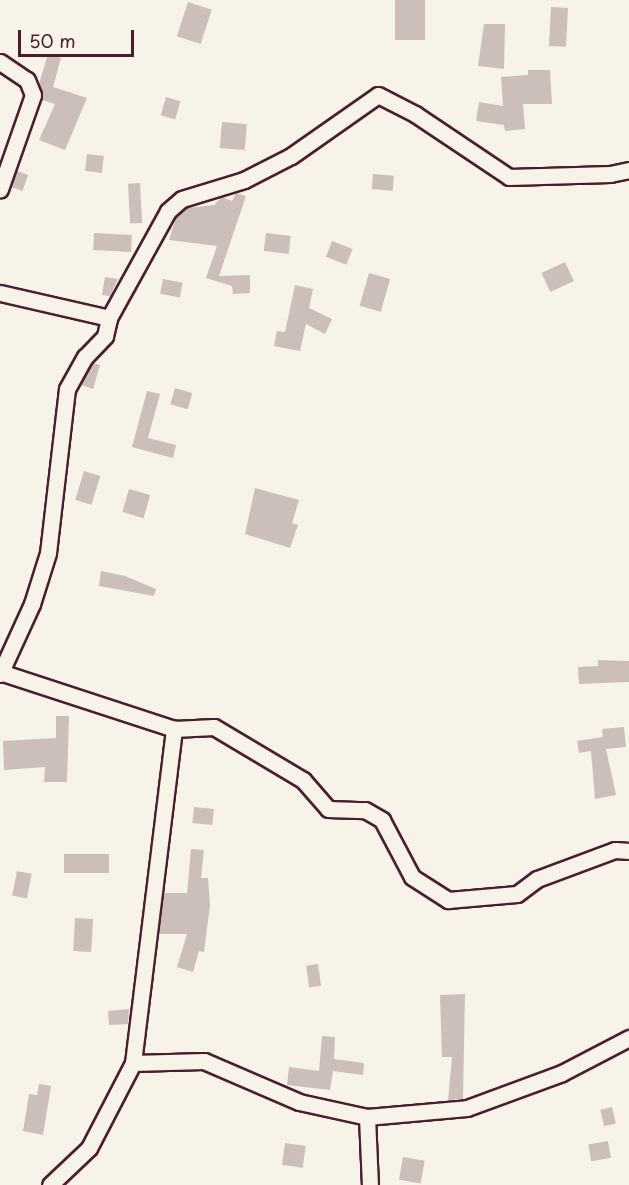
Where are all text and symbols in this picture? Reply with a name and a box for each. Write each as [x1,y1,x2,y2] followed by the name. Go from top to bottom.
[21,18,136,56] scale bar
[29,27,76,54] text: 50 m

